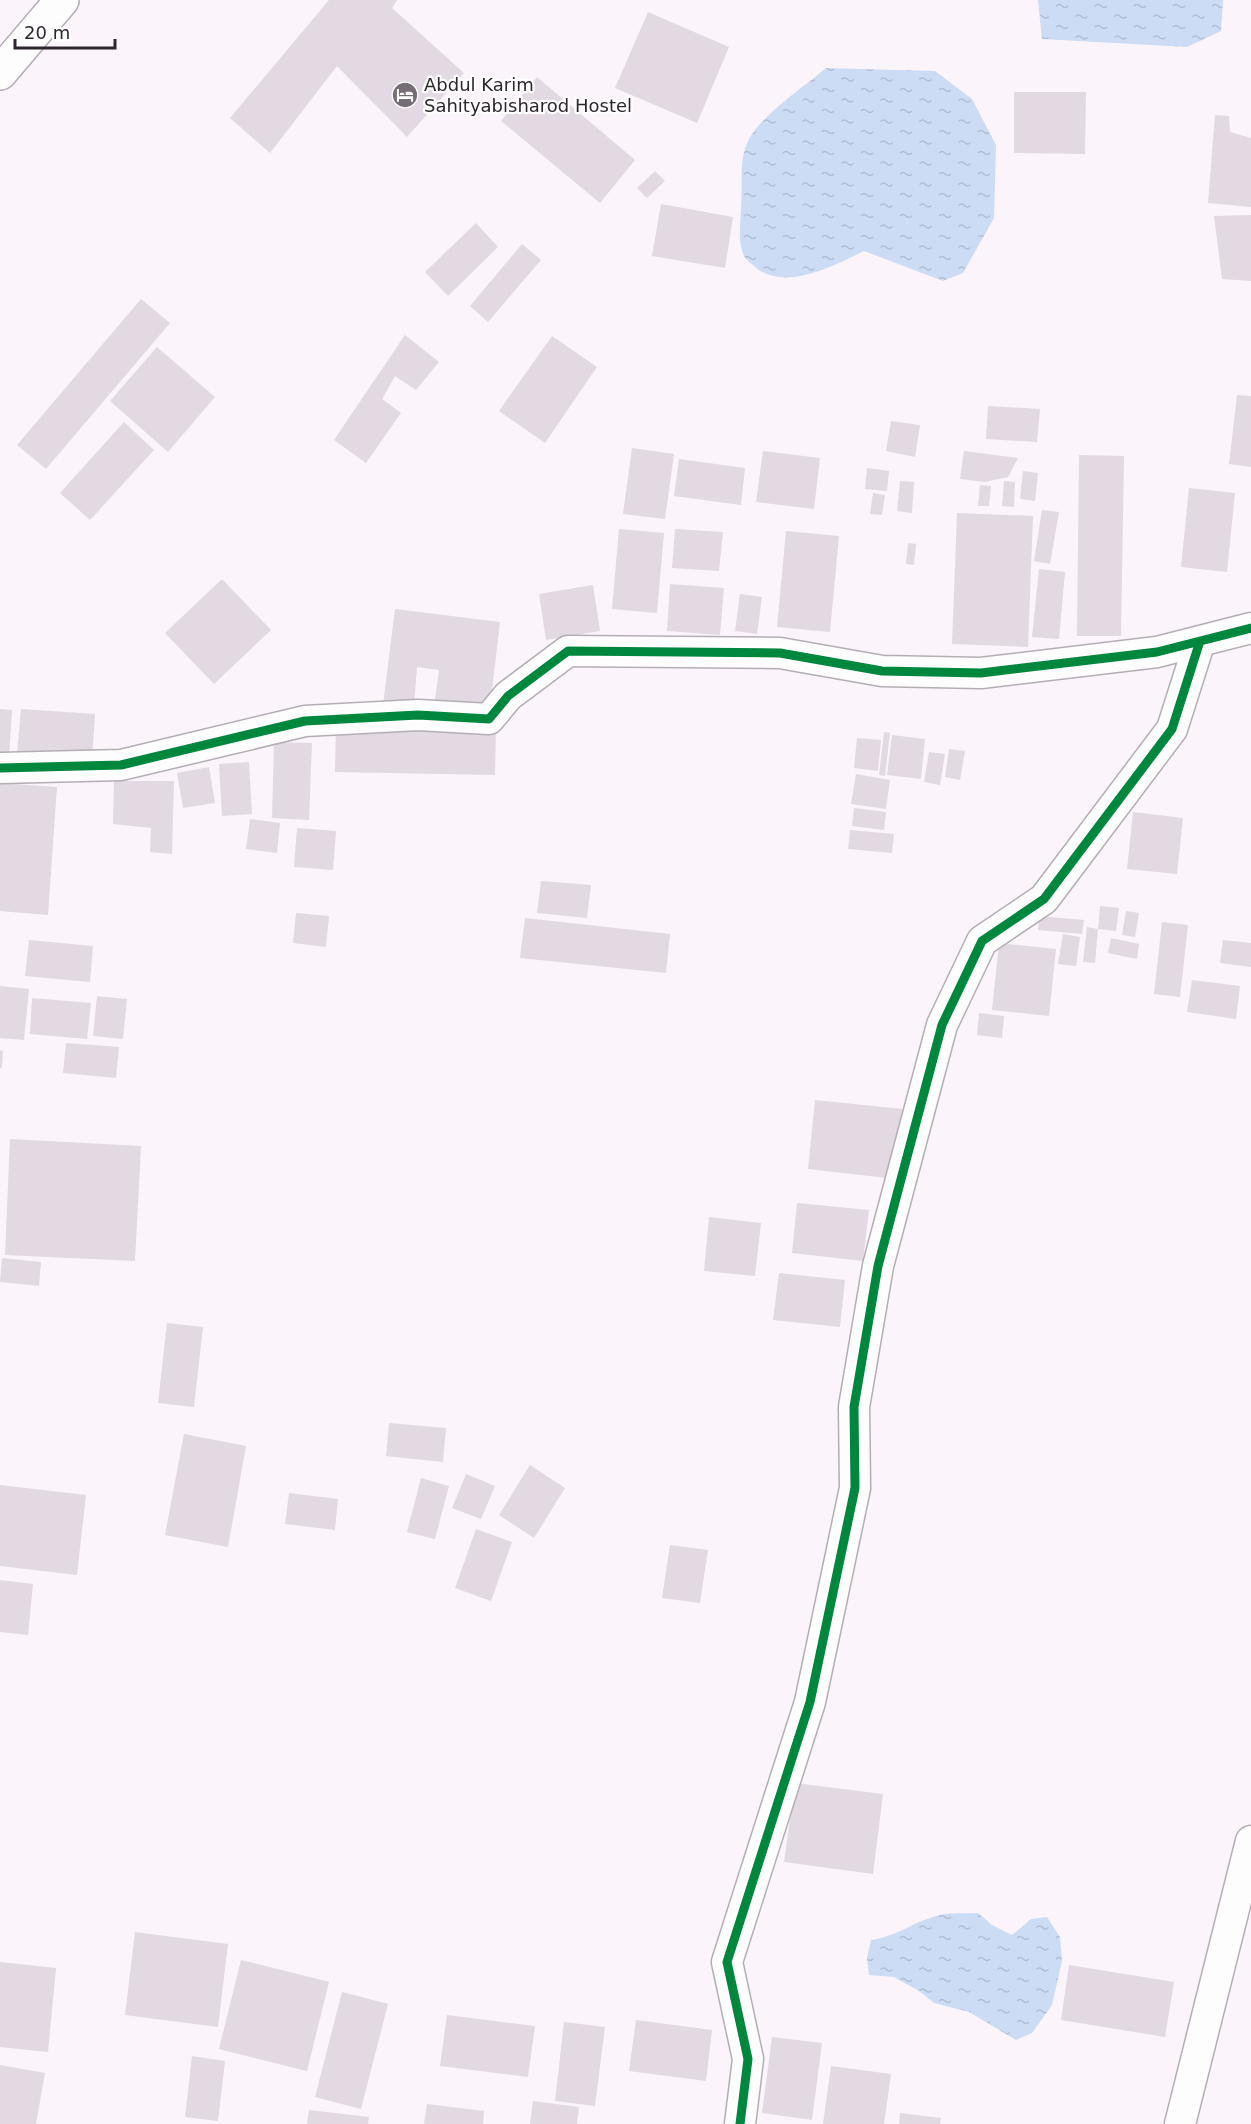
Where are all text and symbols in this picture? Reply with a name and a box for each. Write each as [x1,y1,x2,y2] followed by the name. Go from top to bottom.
[15,12,116,50] scale bar
[24,22,70,43] text: 20 m
[424,74,632,116] place label: Abdul Karim Sahityabisharod Hostel
[390,80,420,110] hotel icon: Abdul Karim Sahityabisharod Hostel

